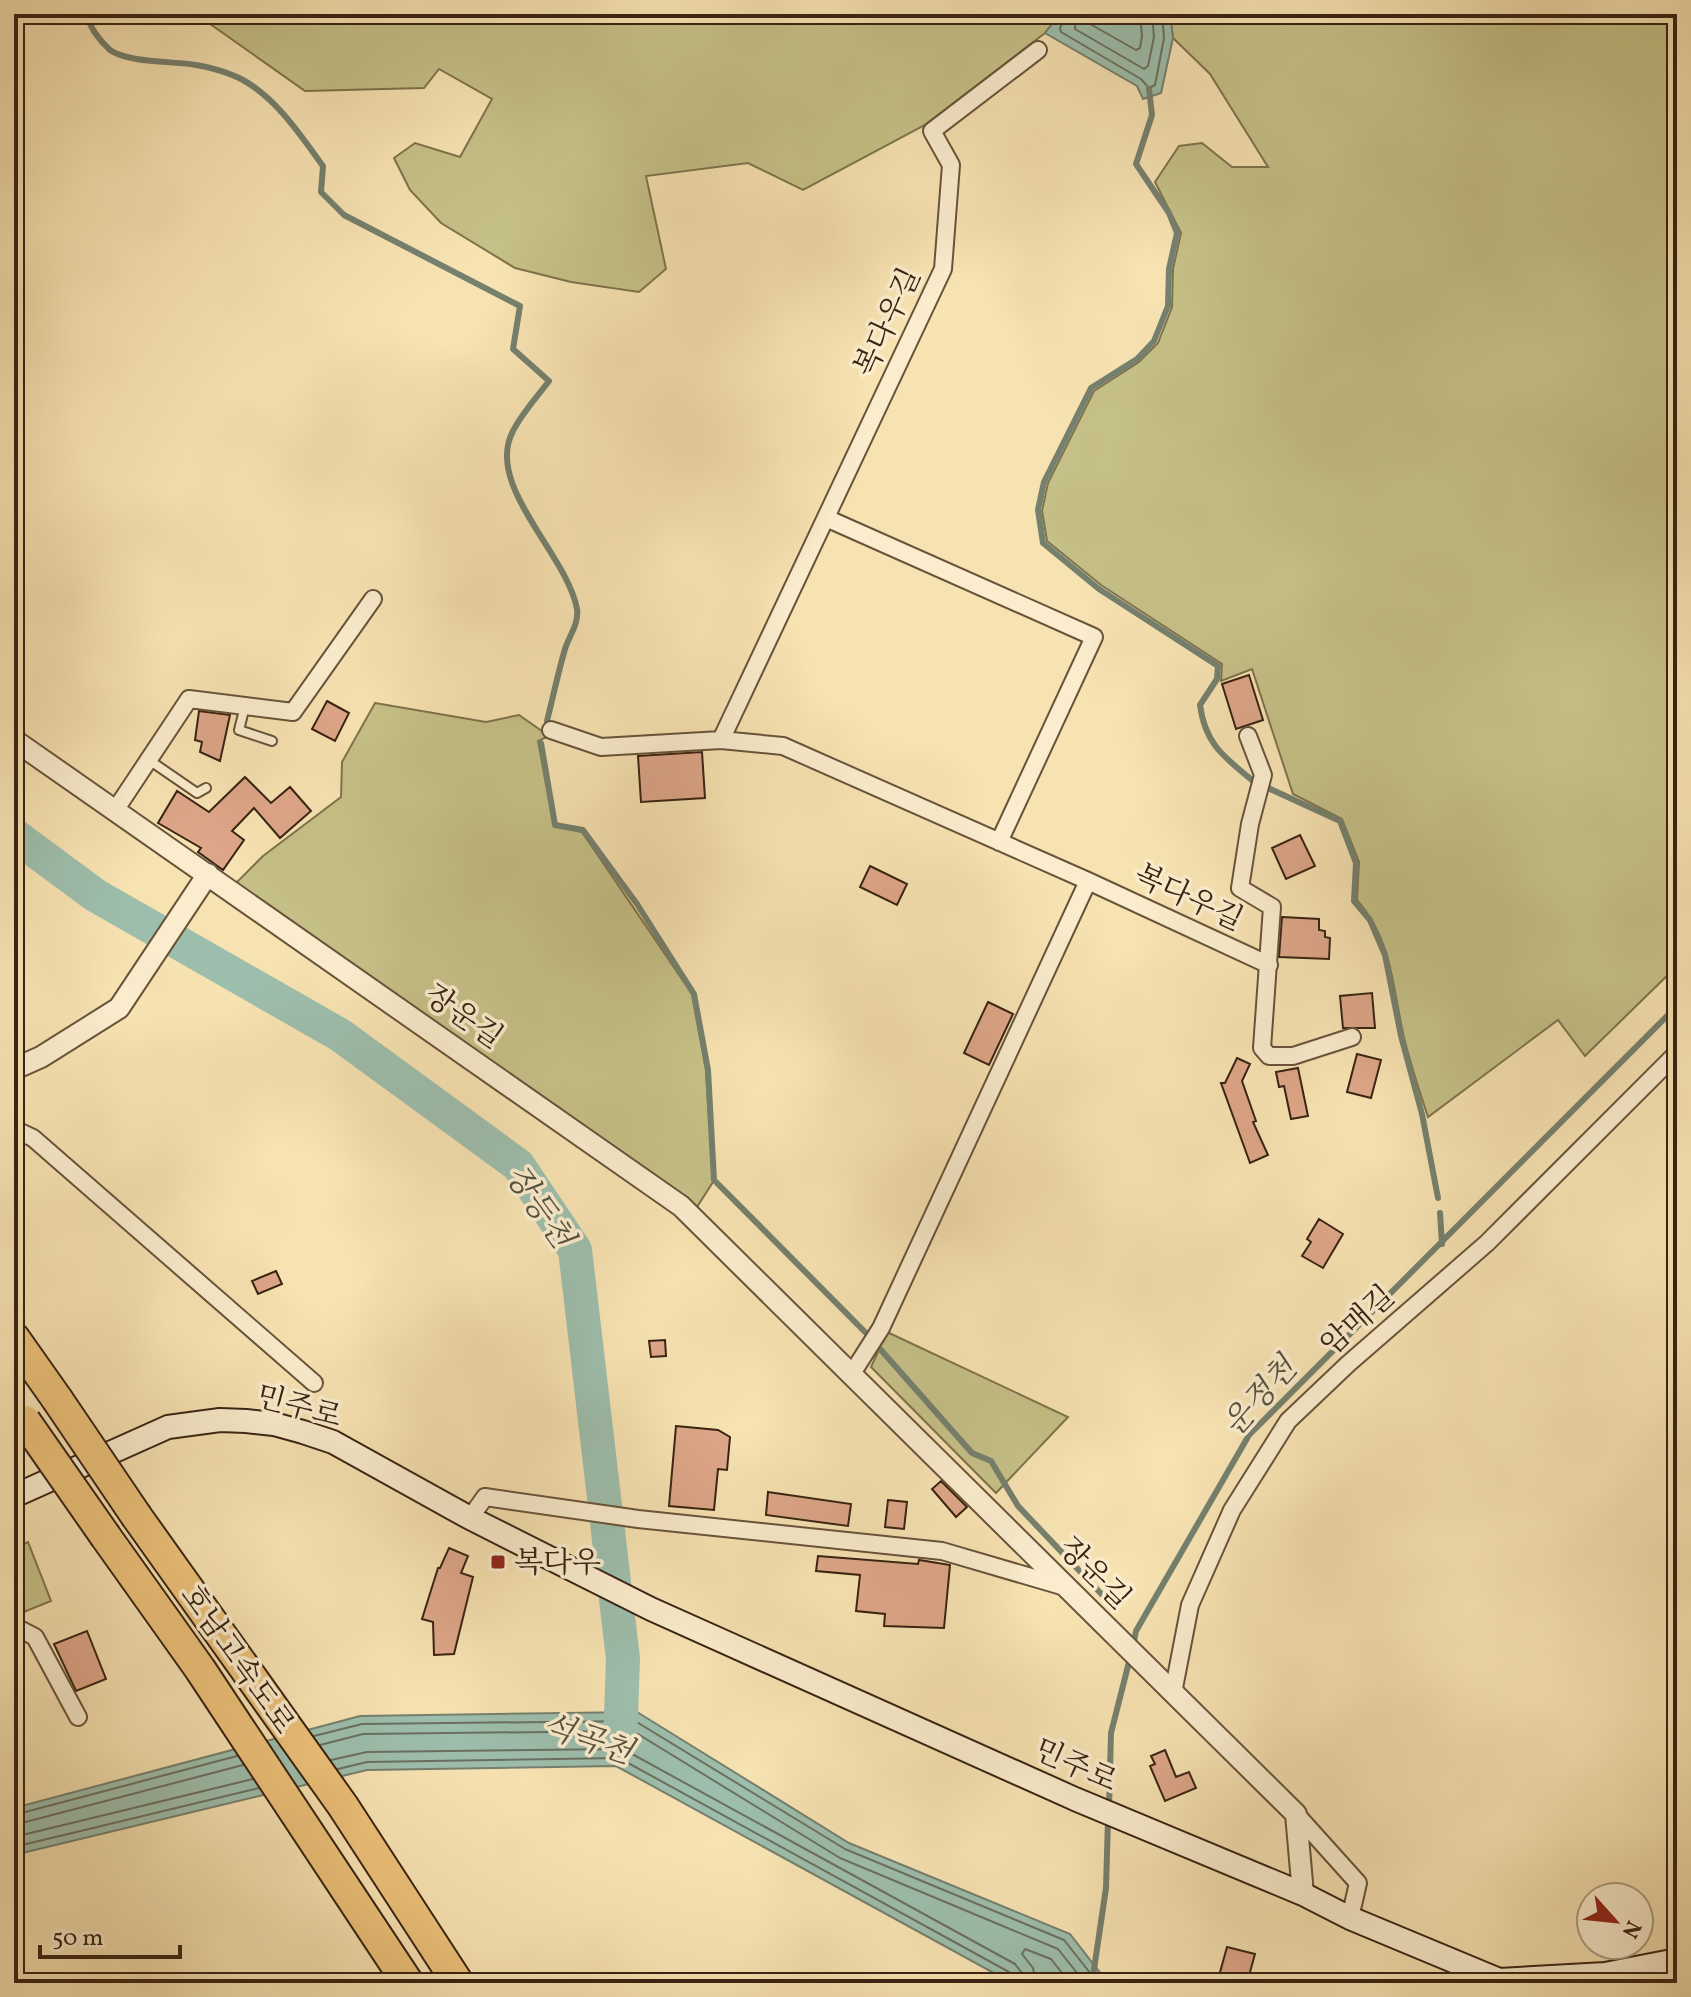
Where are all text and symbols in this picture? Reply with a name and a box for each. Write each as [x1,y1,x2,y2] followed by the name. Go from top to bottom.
[845,261,932,384] street label: 복다우길
[1127,855,1250,942] street label: 복다우길
[415,975,511,1060] street label: 장운길
[493,1157,583,1260] water label: 장등천
[1312,1277,1405,1366] street label: 암매길
[1214,1347,1310,1447] water label: 운정천
[251,1376,346,1439] street label: 민주로
[1048,1529,1139,1620] street label: 장운길
[514,1543,601,1585] place label: 복다우
[489,1553,507,1571] marker: 복다우
[169,1577,303,1743] street label: 호남고속도로
[536,1705,640,1777] water label: 석곡천
[1027,1730,1123,1804] street label: 민주로
[1575,1881,1655,1961] north arrow
[40,1909,180,1959] scale bar
[1613,1915,1648,1943] text: N
[52,1922,104,1956] text: 50 m

